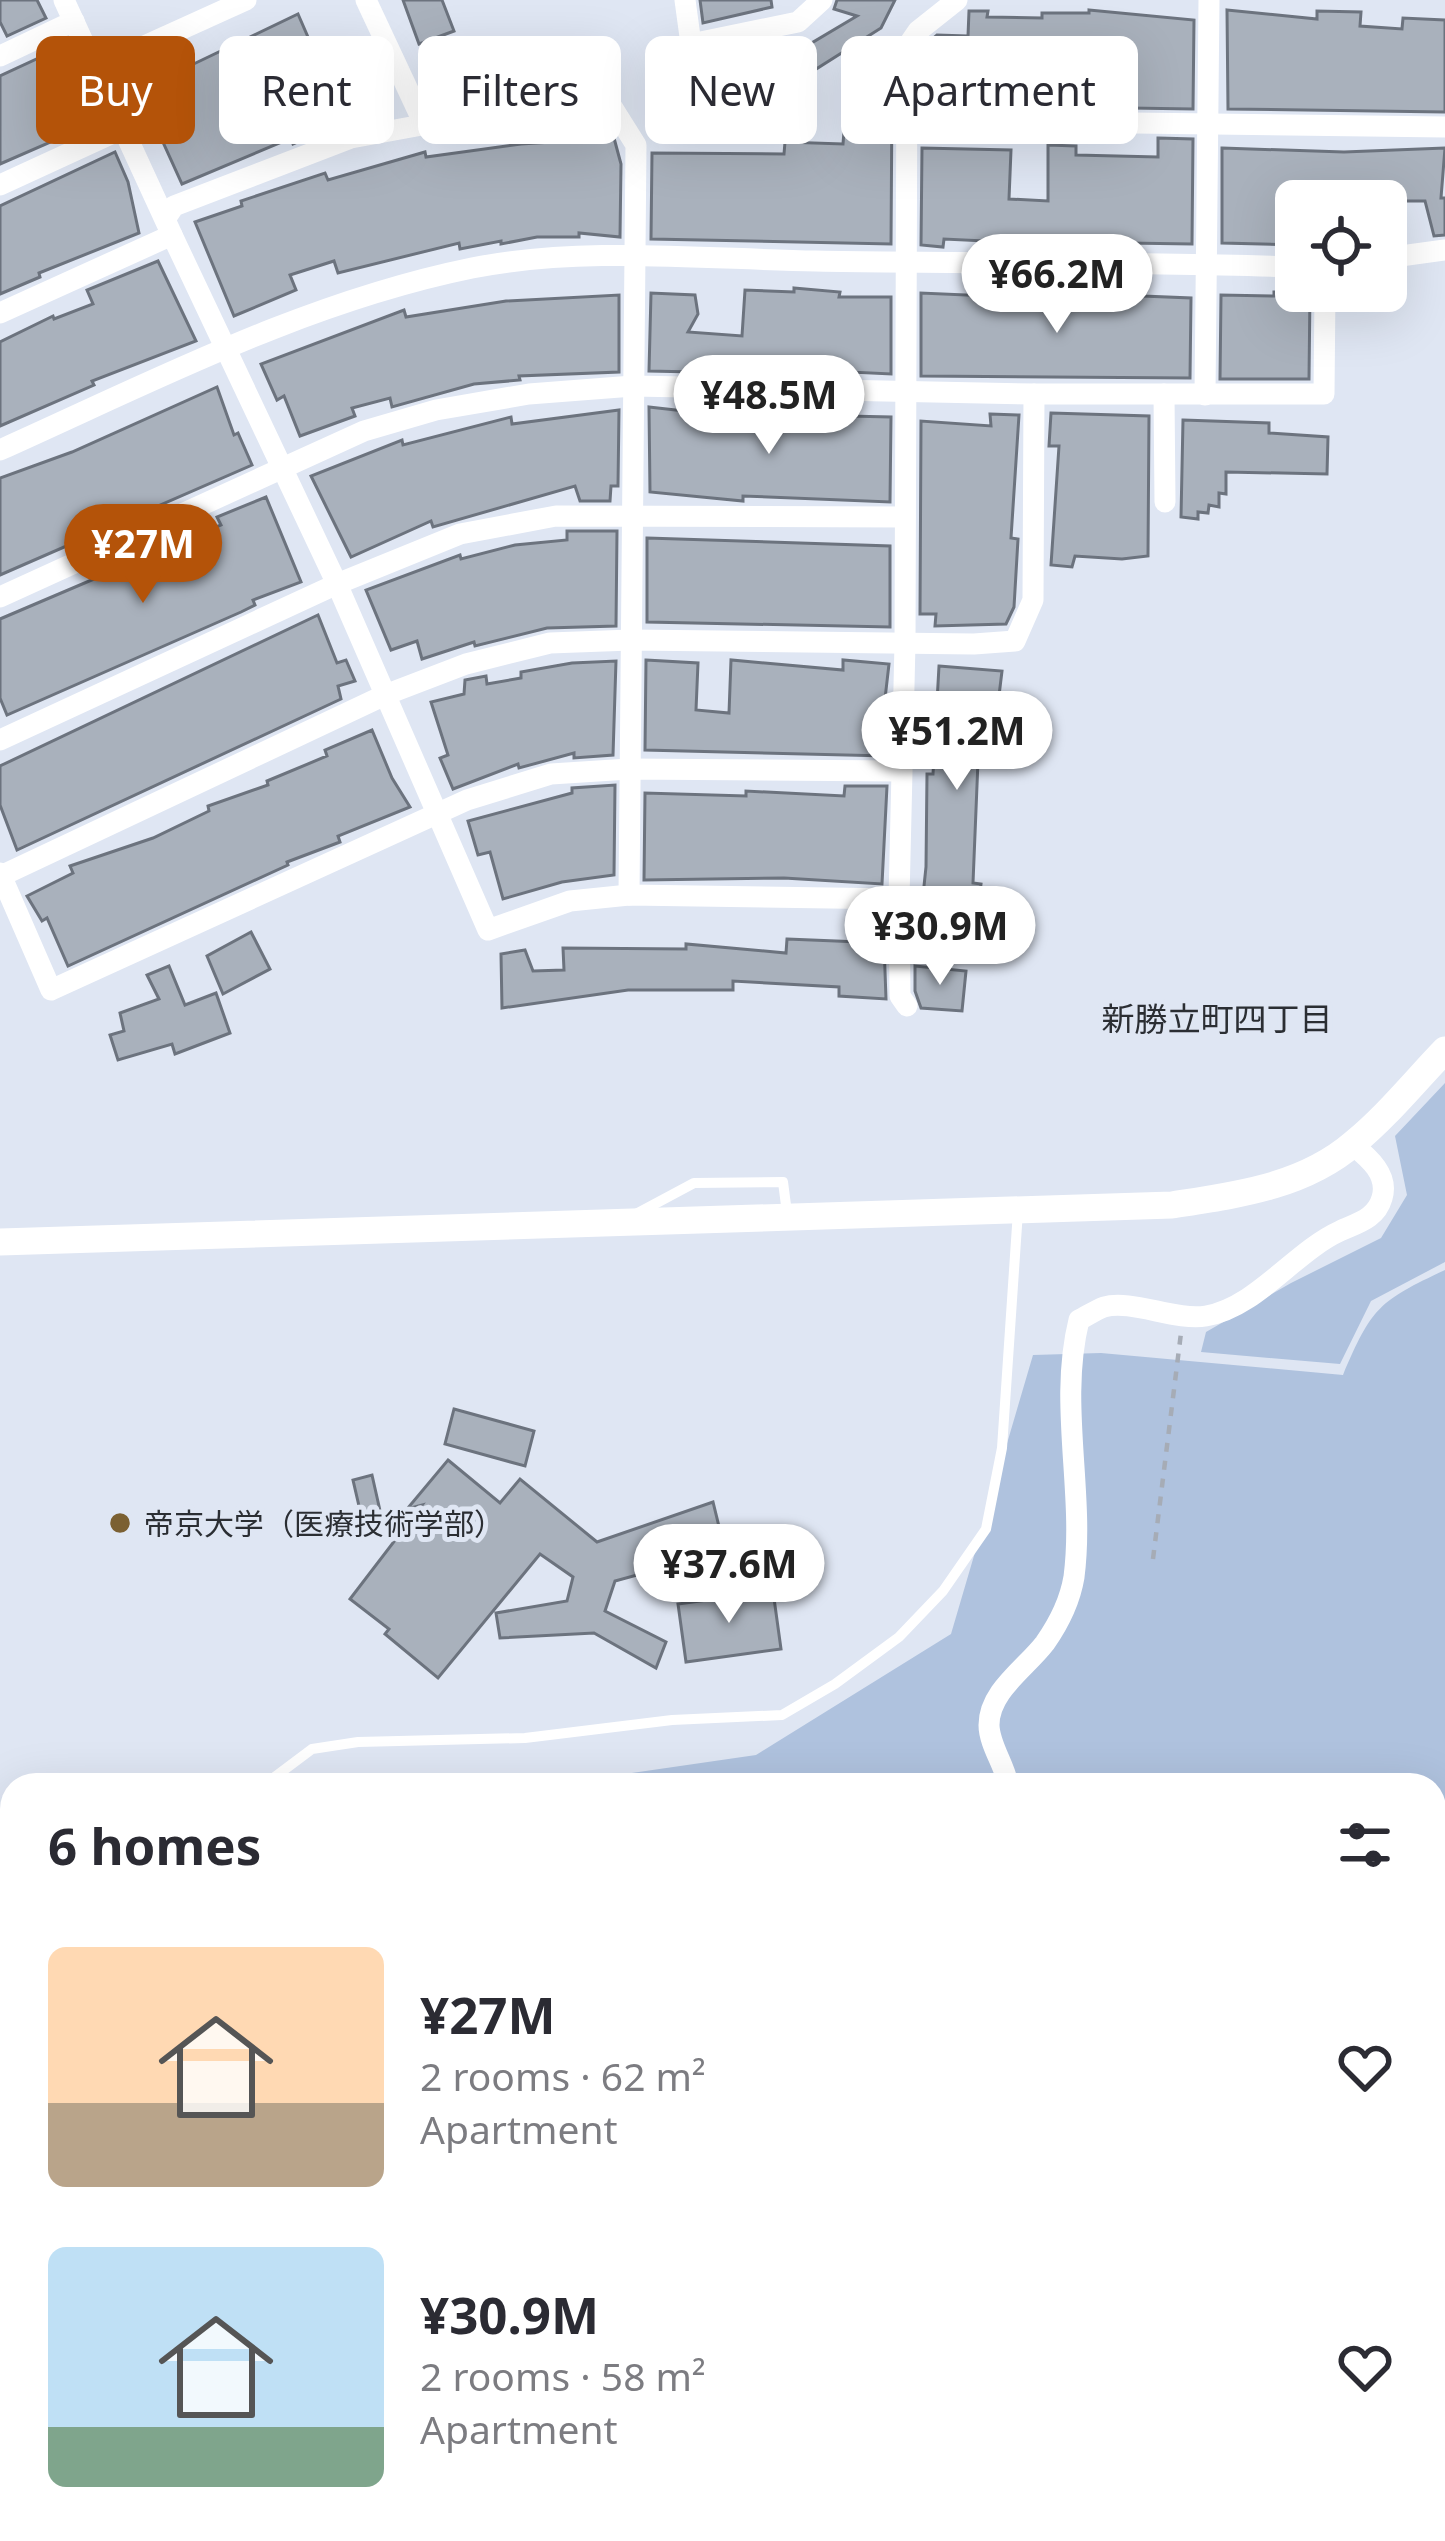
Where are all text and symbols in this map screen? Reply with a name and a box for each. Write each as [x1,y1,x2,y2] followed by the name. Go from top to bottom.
[36,36,195,144] chip: Buy
[219,36,394,144] chip: Rent
[418,36,621,144] chip: Filters
[645,36,817,144] chip: New
[841,36,1138,144] chip: Apartment
[1275,180,1407,312] map controls
[1275,180,1407,312] button: locate
[959,234,1155,336] pin: ¥66.2M
[989,246,1125,299] text: ¥66.2M
[671,355,867,457] pin: ¥48.5M
[701,367,837,420] text: ¥48.5M
[72,504,214,606] pin: ¥27M
[91,516,195,569] text: ¥27M
[859,691,1055,793] pin: ¥51.2M
[889,703,1025,756] text: ¥51.2M
[842,886,1038,988] pin: ¥30.9M
[872,898,1008,951] text: ¥30.9M
[1102,996,1333,1041] district label: 新勝立町四丁目
[144,1503,504,1544] place label: 帝京大学（医療技術学部）
[107,1510,133,1536] marker: 帝京大学（医療技術学部）
[631,1524,827,1626] pin: ¥37.6M
[661,1536,797,1589] text: ¥37.6M
[48,1810,261,1880] text: 6 homes
[1332,1812,1398,1878] icon: filters
[420,1979,556,2049] text: ¥27M
[144,1995,288,2139] icon: home
[1332,2034,1398,2100] icon: heart
[420,2049,706,2102] text: 2 rooms · 62 m²
[420,2102,618,2155] text: Apartment
[420,2279,599,2349] text: ¥30.9M
[144,2295,288,2439] icon: home
[1332,2334,1398,2400] icon: heart
[420,2349,706,2402] text: 2 rooms · 58 m²
[420,2402,618,2455] text: Apartment

